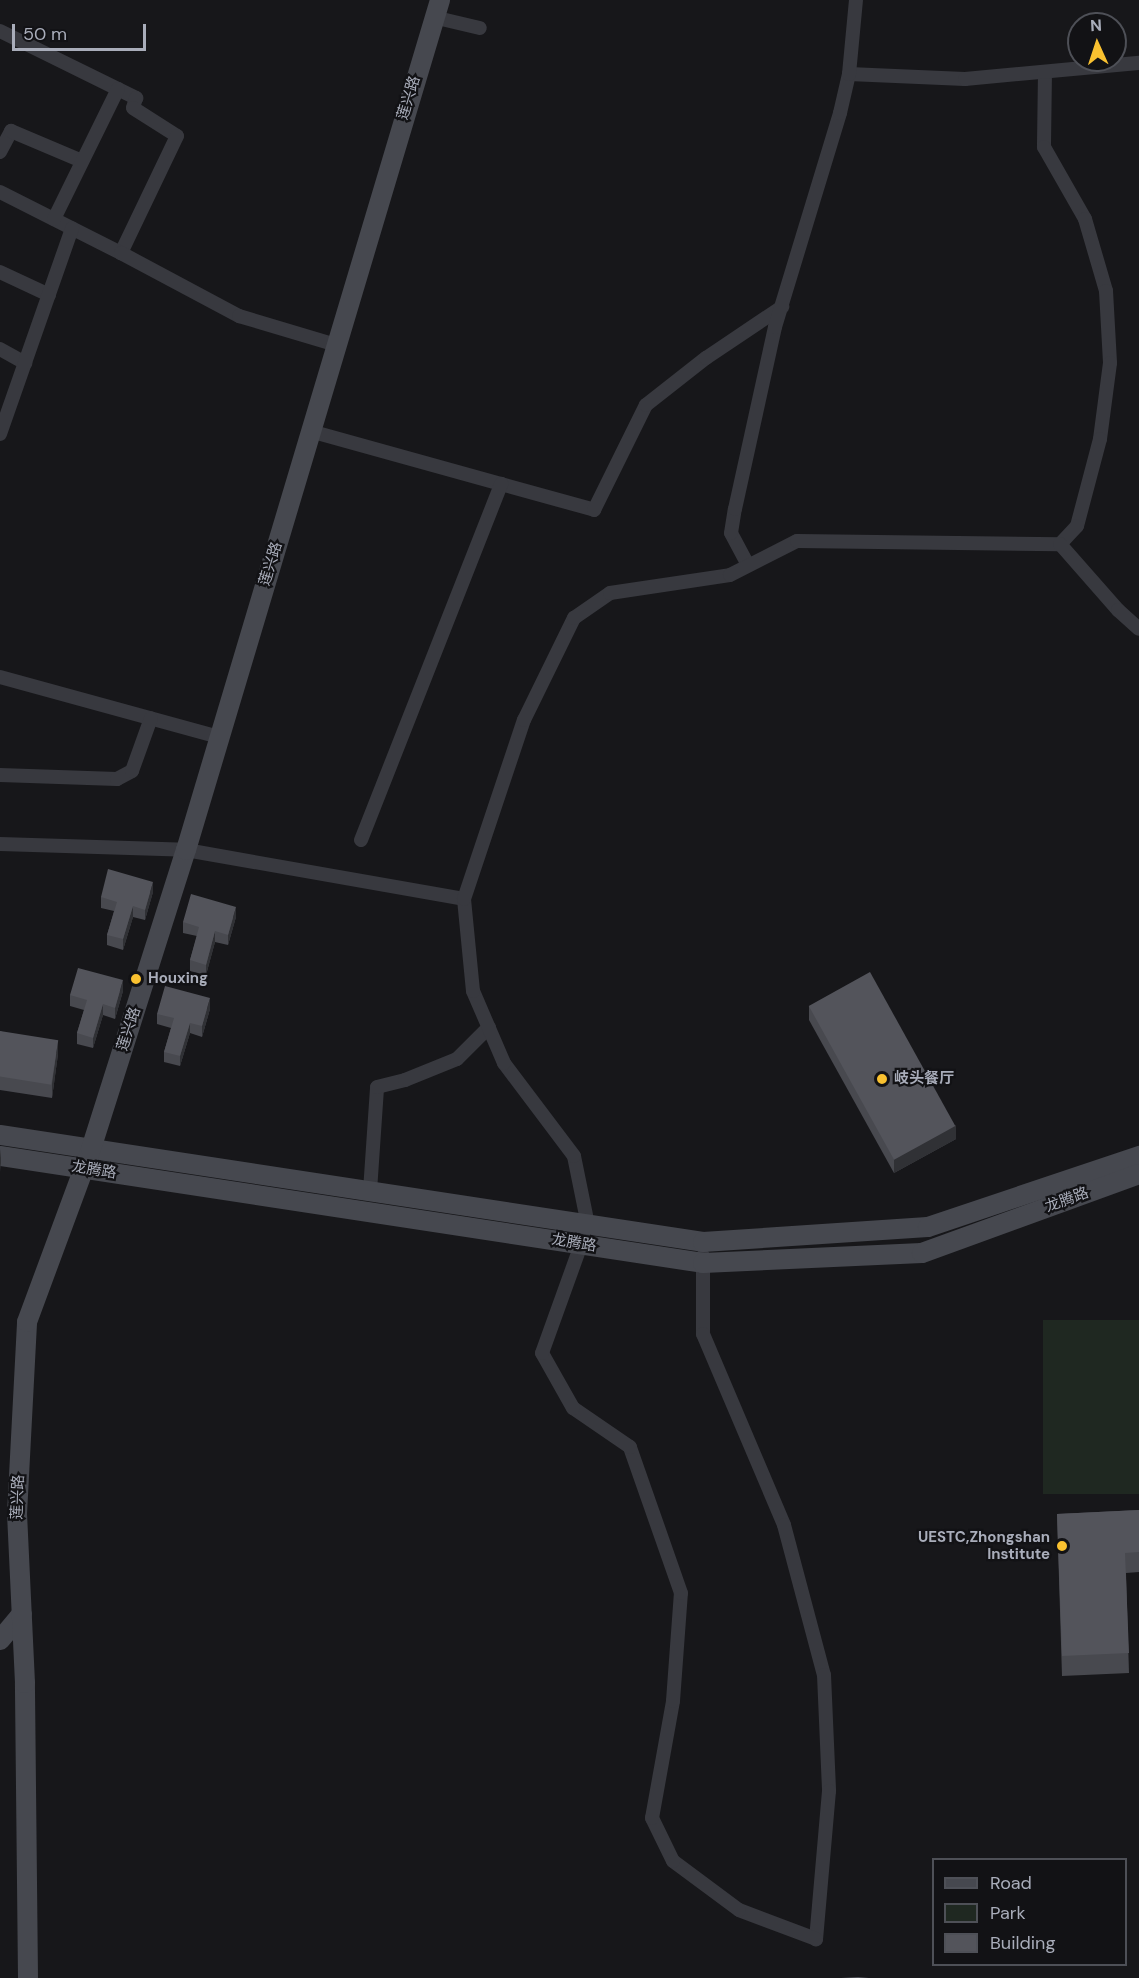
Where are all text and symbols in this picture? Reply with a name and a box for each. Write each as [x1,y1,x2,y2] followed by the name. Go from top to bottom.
[15,12,148,50] scale bar
[1067,12,1127,72] north arrow
[1090,15,1103,36] text: N
[23,22,67,46] text: 50 m
[394,74,424,122] street label: 莲兴路
[256,540,286,588] street label: 莲兴路
[148,970,208,988] place label: Houxing
[129,972,143,986] marker: Houxing
[113,1005,145,1053] street label: 莲兴路
[894,1070,954,1088] place label: 岐头餐厅
[875,1072,889,1086] marker: 岐头餐厅
[70,1158,118,1182] street label: 龙腾路
[1043,1184,1091,1216] street label: 龙腾路
[550,1231,598,1255] street label: 龙腾路
[8,1474,28,1520] street label: 莲兴路
[918,1528,1050,1563] place label: UESTC,Zhongshan Institute
[1055,1539,1069,1553] marker: UESTC,Zhongshan Institute
[932,1858,1127,1966] legend
[990,1871,1032,1895] text: Road
[990,1901,1026,1925] text: Park
[990,1931,1055,1955] text: Building

